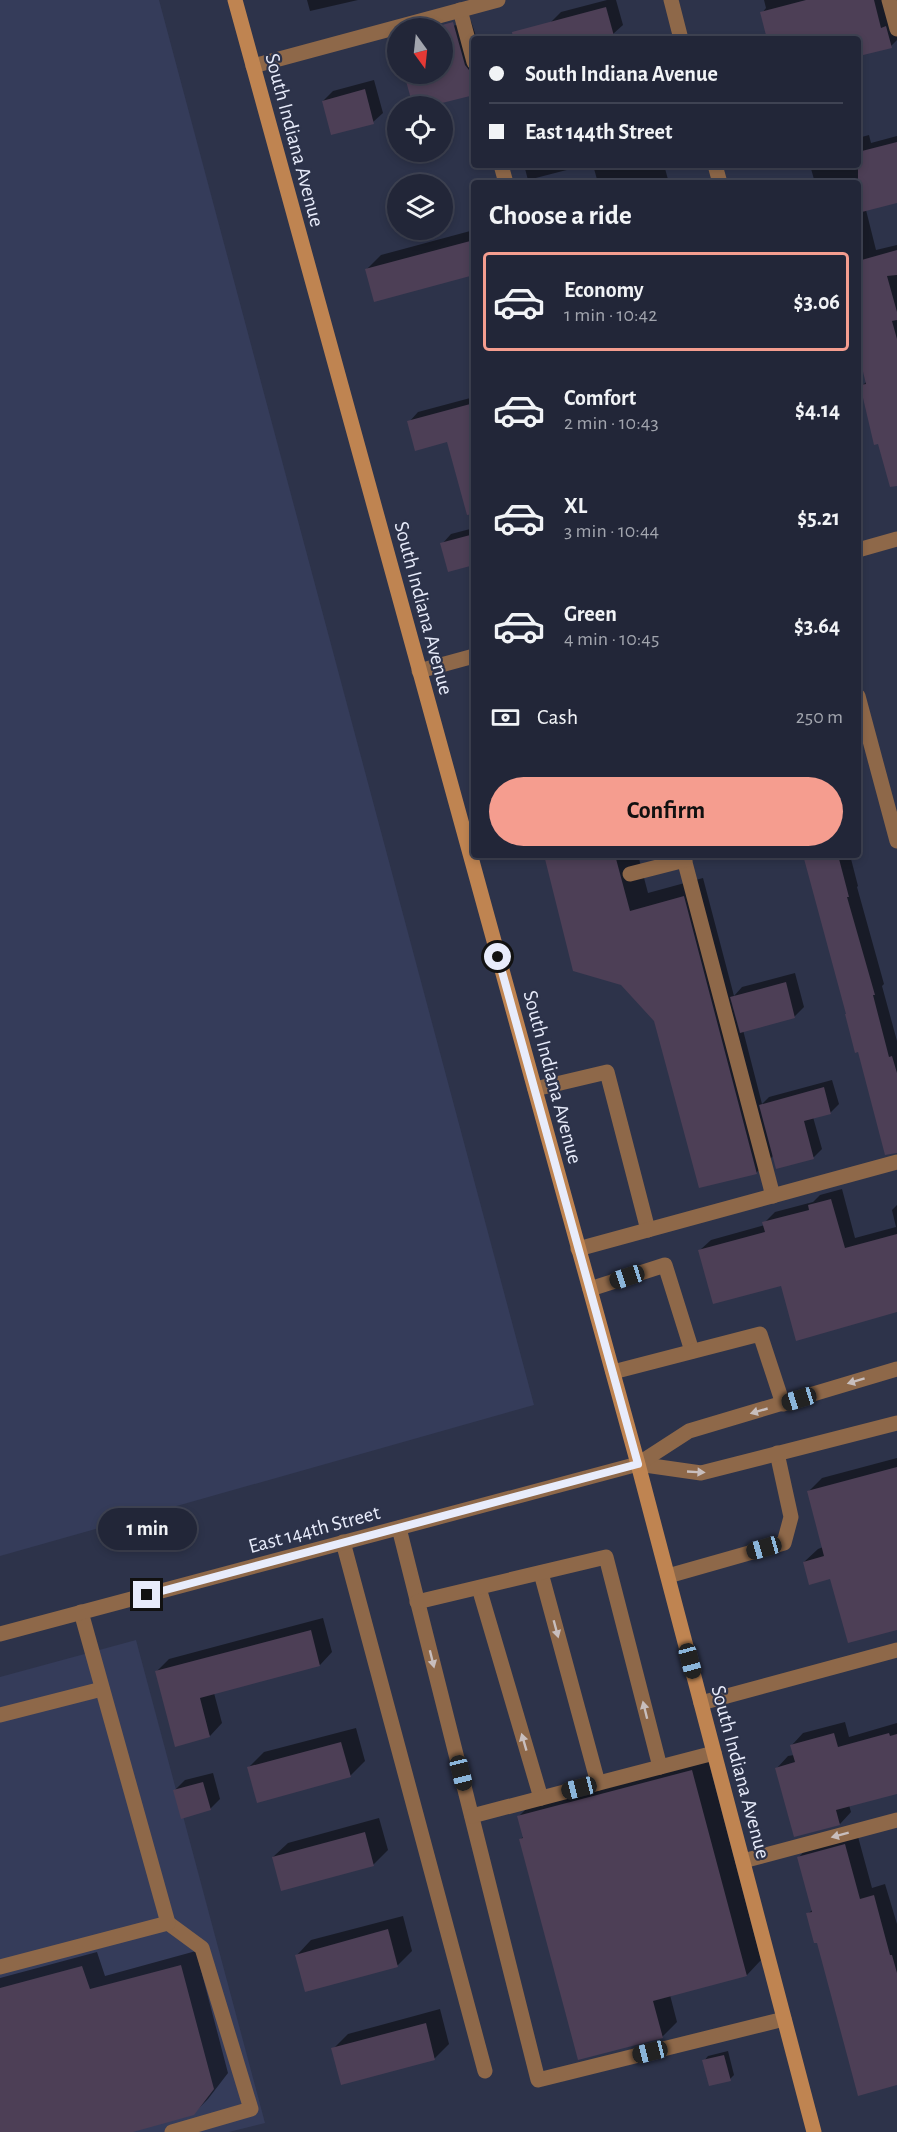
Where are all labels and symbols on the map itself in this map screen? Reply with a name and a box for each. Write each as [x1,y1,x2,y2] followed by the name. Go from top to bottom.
[387,18,453,84] north arrow
[261,51,328,229] street label: South Indiana Avenue
[390,519,457,697] street label: South Indiana Avenue
[484,943,511,970] route start
[519,988,586,1166] street label: South Indiana Avenue
[607,1263,647,1291] car
[847,1377,865,1387] one-way arrow
[779,1385,819,1413] car
[750,1407,768,1416] one-way arrow
[687,1467,706,1476] one-way arrow
[246,1502,382,1557] street label: East 144th Street
[98,1508,196,1550] callout: 1 min
[744,1534,784,1562] car
[133,1581,160,1608] route end
[552,1620,562,1638] one-way arrow
[677,1641,703,1681] car
[427,1650,437,1668] one-way arrow
[707,1683,774,1861] street label: South Indiana Avenue
[640,1701,650,1719] one-way arrow
[519,1732,528,1750] one-way arrow
[448,1753,474,1793] car
[559,1775,599,1801] car
[831,1831,849,1840] one-way arrow
[630,2039,670,2065] car

